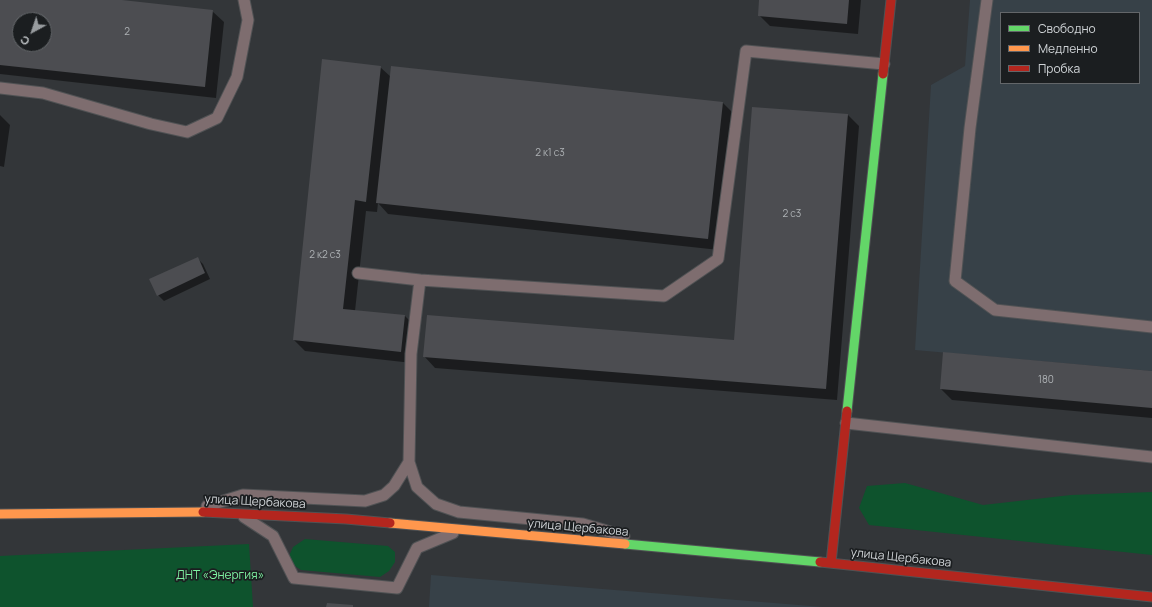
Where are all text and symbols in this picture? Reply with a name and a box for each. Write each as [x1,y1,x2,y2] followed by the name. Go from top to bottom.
[12,12,52,52] north arrow
[1000,12,1140,84] legend
[1038,20,1096,37] text: Свободно
[124,26,130,38] house number: 2
[17,32,33,49] text: С
[1038,40,1098,57] text: Медленно
[1038,60,1080,77] text: Пробка
[535,147,565,159] house number: 2 к1 с3
[783,208,801,220] house number: 2 с3
[309,249,341,261] house number: 2 к2 с3
[1038,374,1054,386] house number: 180
[204,492,306,512] street label: улица Щербакова
[527,516,629,540] street label: улица Щербакова
[850,546,952,570] street label: улица Щербакова
[176,569,264,583] park label: ДНТ «Энергия»

